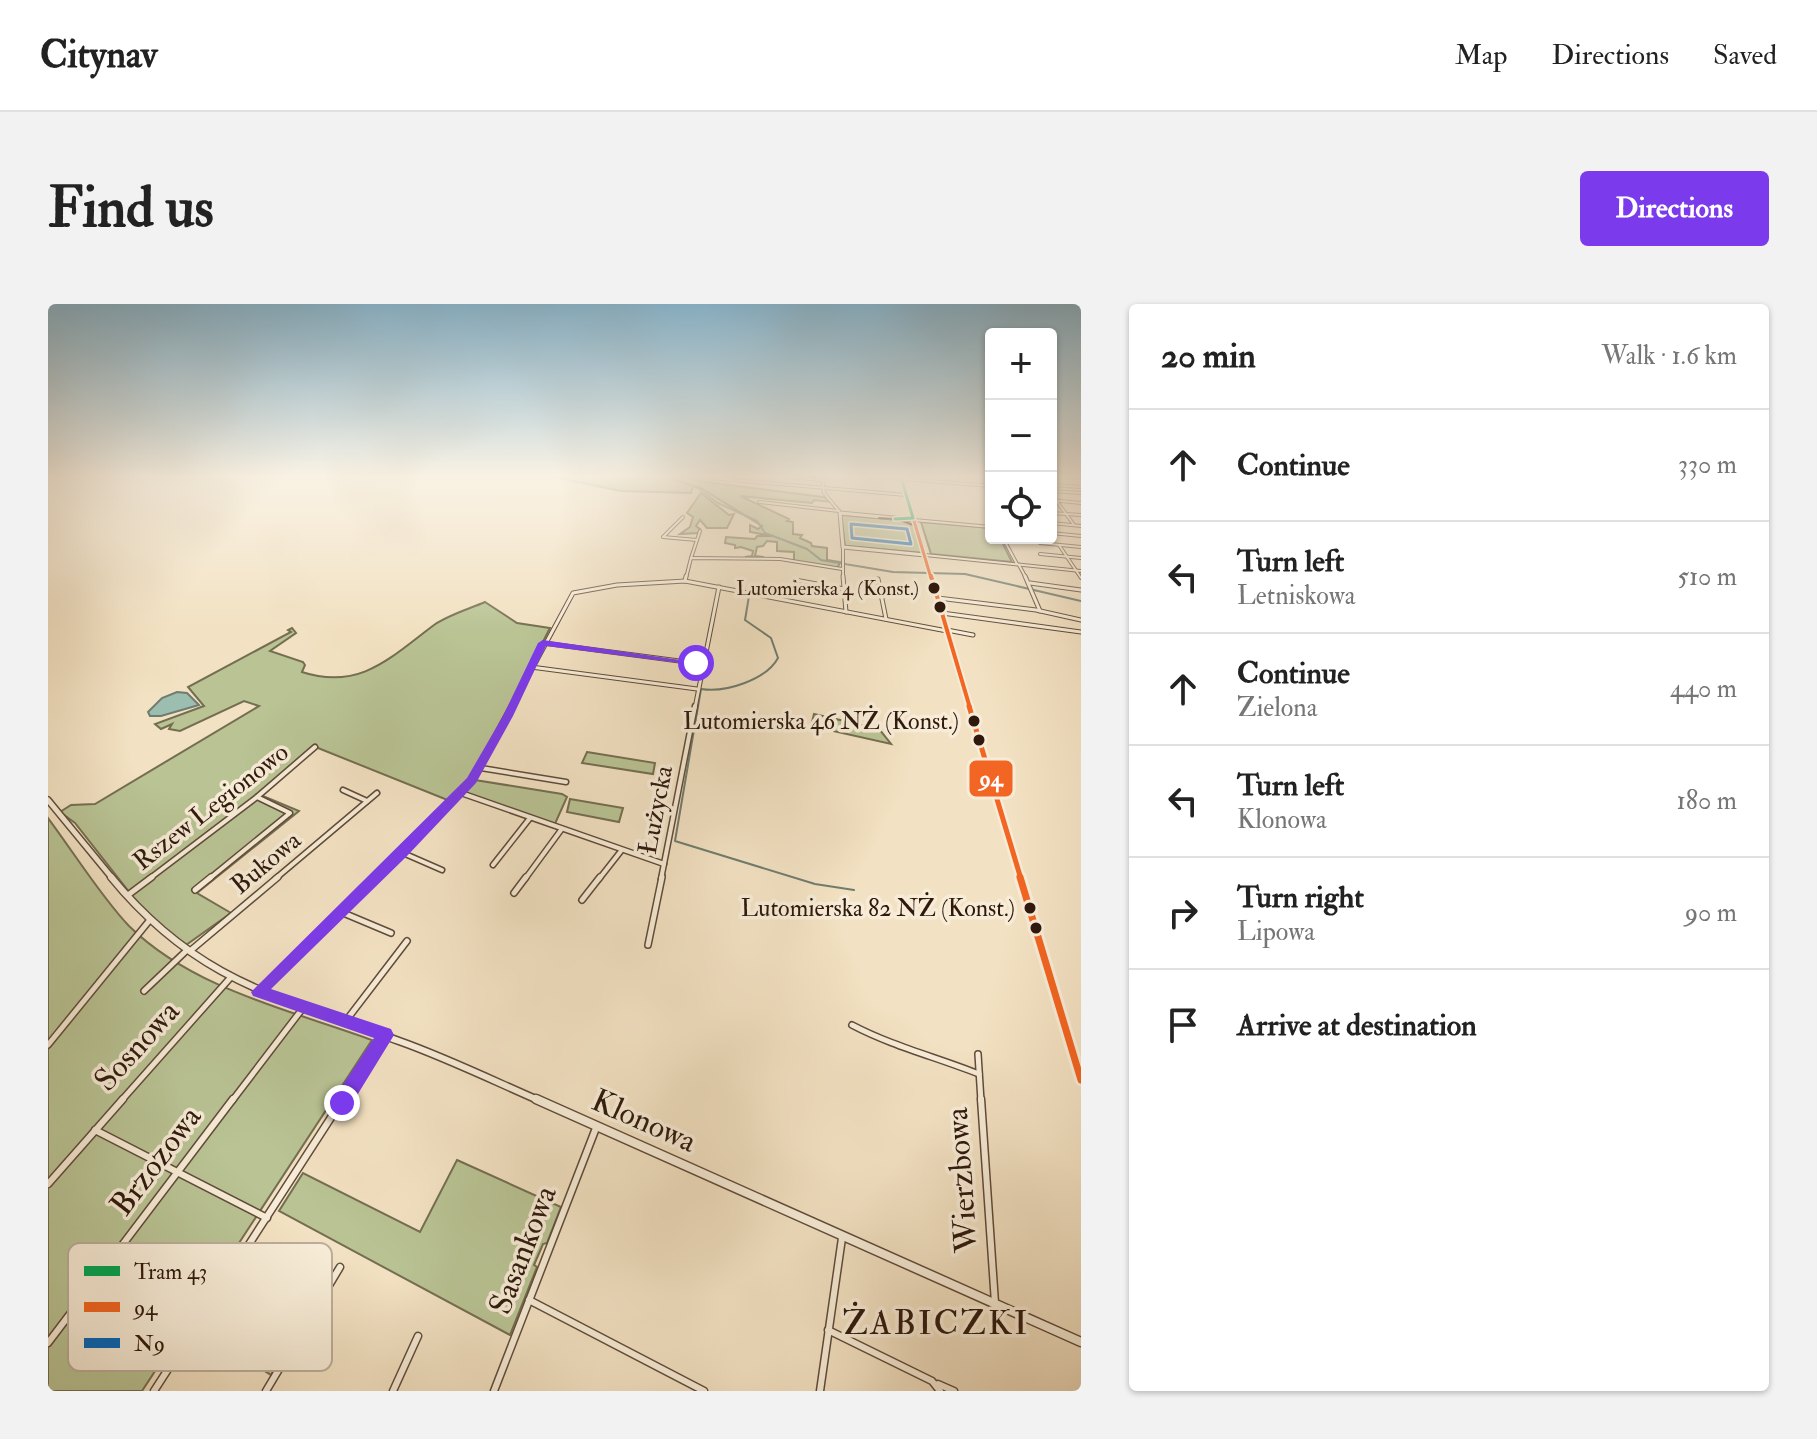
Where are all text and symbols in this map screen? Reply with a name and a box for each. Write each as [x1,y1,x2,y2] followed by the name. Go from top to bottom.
[40,31,157,79] text: Citynav
[1455,38,1508,73] text: Map
[1552,38,1669,73] text: Directions
[1713,38,1777,73] text: Saved
[1580,171,1769,246] button: Directions
[48,173,214,244] text: Find us
[985,328,1057,544] map controls
[985,328,1057,400] button: +
[1161,335,1256,378] text: 20 min
[1602,340,1737,372] text: Walk · 1.6 km
[985,400,1057,472] button: −
[1161,443,1205,487] icon: ahead
[1237,447,1350,484] text: Continue
[1678,449,1737,481] text: 330 m
[985,472,1057,544] button: locate
[1237,543,1344,580] text: Turn left
[1161,555,1205,599] icon: left
[1677,561,1737,593] text: 510 m
[736,576,919,601] place label: Lutomierska 4 (Konst.)
[926,580,942,596] marker: Lutomierska 4 (Konst.)
[1237,580,1355,612] text: Letniskowa
[932,599,948,615] unlabelled marker
[678,645,714,681] route start
[1237,655,1350,692] text: Continue
[1161,667,1205,711] icon: ahead
[1670,673,1737,705] text: 440 m
[1237,692,1317,724] text: Zielona
[683,705,959,737] place label: Lutomierska 46 NŻ (Konst.)
[966,713,982,729] marker: Lutomierska 46 NŻ (Konst.)
[971,732,987,748] unlabelled marker
[127,736,295,878] street label: Rszew Legionowo
[968,759,1014,798] line badge: 94
[632,763,680,857] street label: Łużycka
[977,765,1005,793] text: 94
[1237,767,1344,804] text: Turn left
[1161,779,1205,823] icon: left
[1677,785,1737,817] text: 180 m
[1237,804,1327,836] text: Klonowa
[225,824,308,901] street label: Bukowa
[1237,879,1364,916] text: Turn right
[1161,891,1205,935] icon: right
[741,892,1015,924] place label: Lutomierska 82 NŻ (Konst.)
[1685,897,1737,929] text: 90 m
[1022,900,1038,916] marker: Lutomierska 82 NŻ (Konst.)
[1237,916,1315,948] text: Lipowa
[1028,920,1044,936] unlabelled marker
[86,992,189,1100] street label: Sosnowa
[1161,1003,1205,1047] icon: arrive
[1237,1007,1477,1044] text: Arrive at destination
[586,1080,703,1162] street label: Klonowa
[324,1085,360,1121] route end
[102,1098,211,1224] street label: Brzozowa
[937,1105,987,1255] street label: Wierzbowa
[480,1179,566,1320] street label: Sasankowa
[68,1243,332,1371] legend
[134,1258,207,1286] text: Tram 43
[132,1294,158,1322] text: 94
[843,1301,1029,1345] district label: ŻABICZKI
[134,1330,165,1358] text: N9

